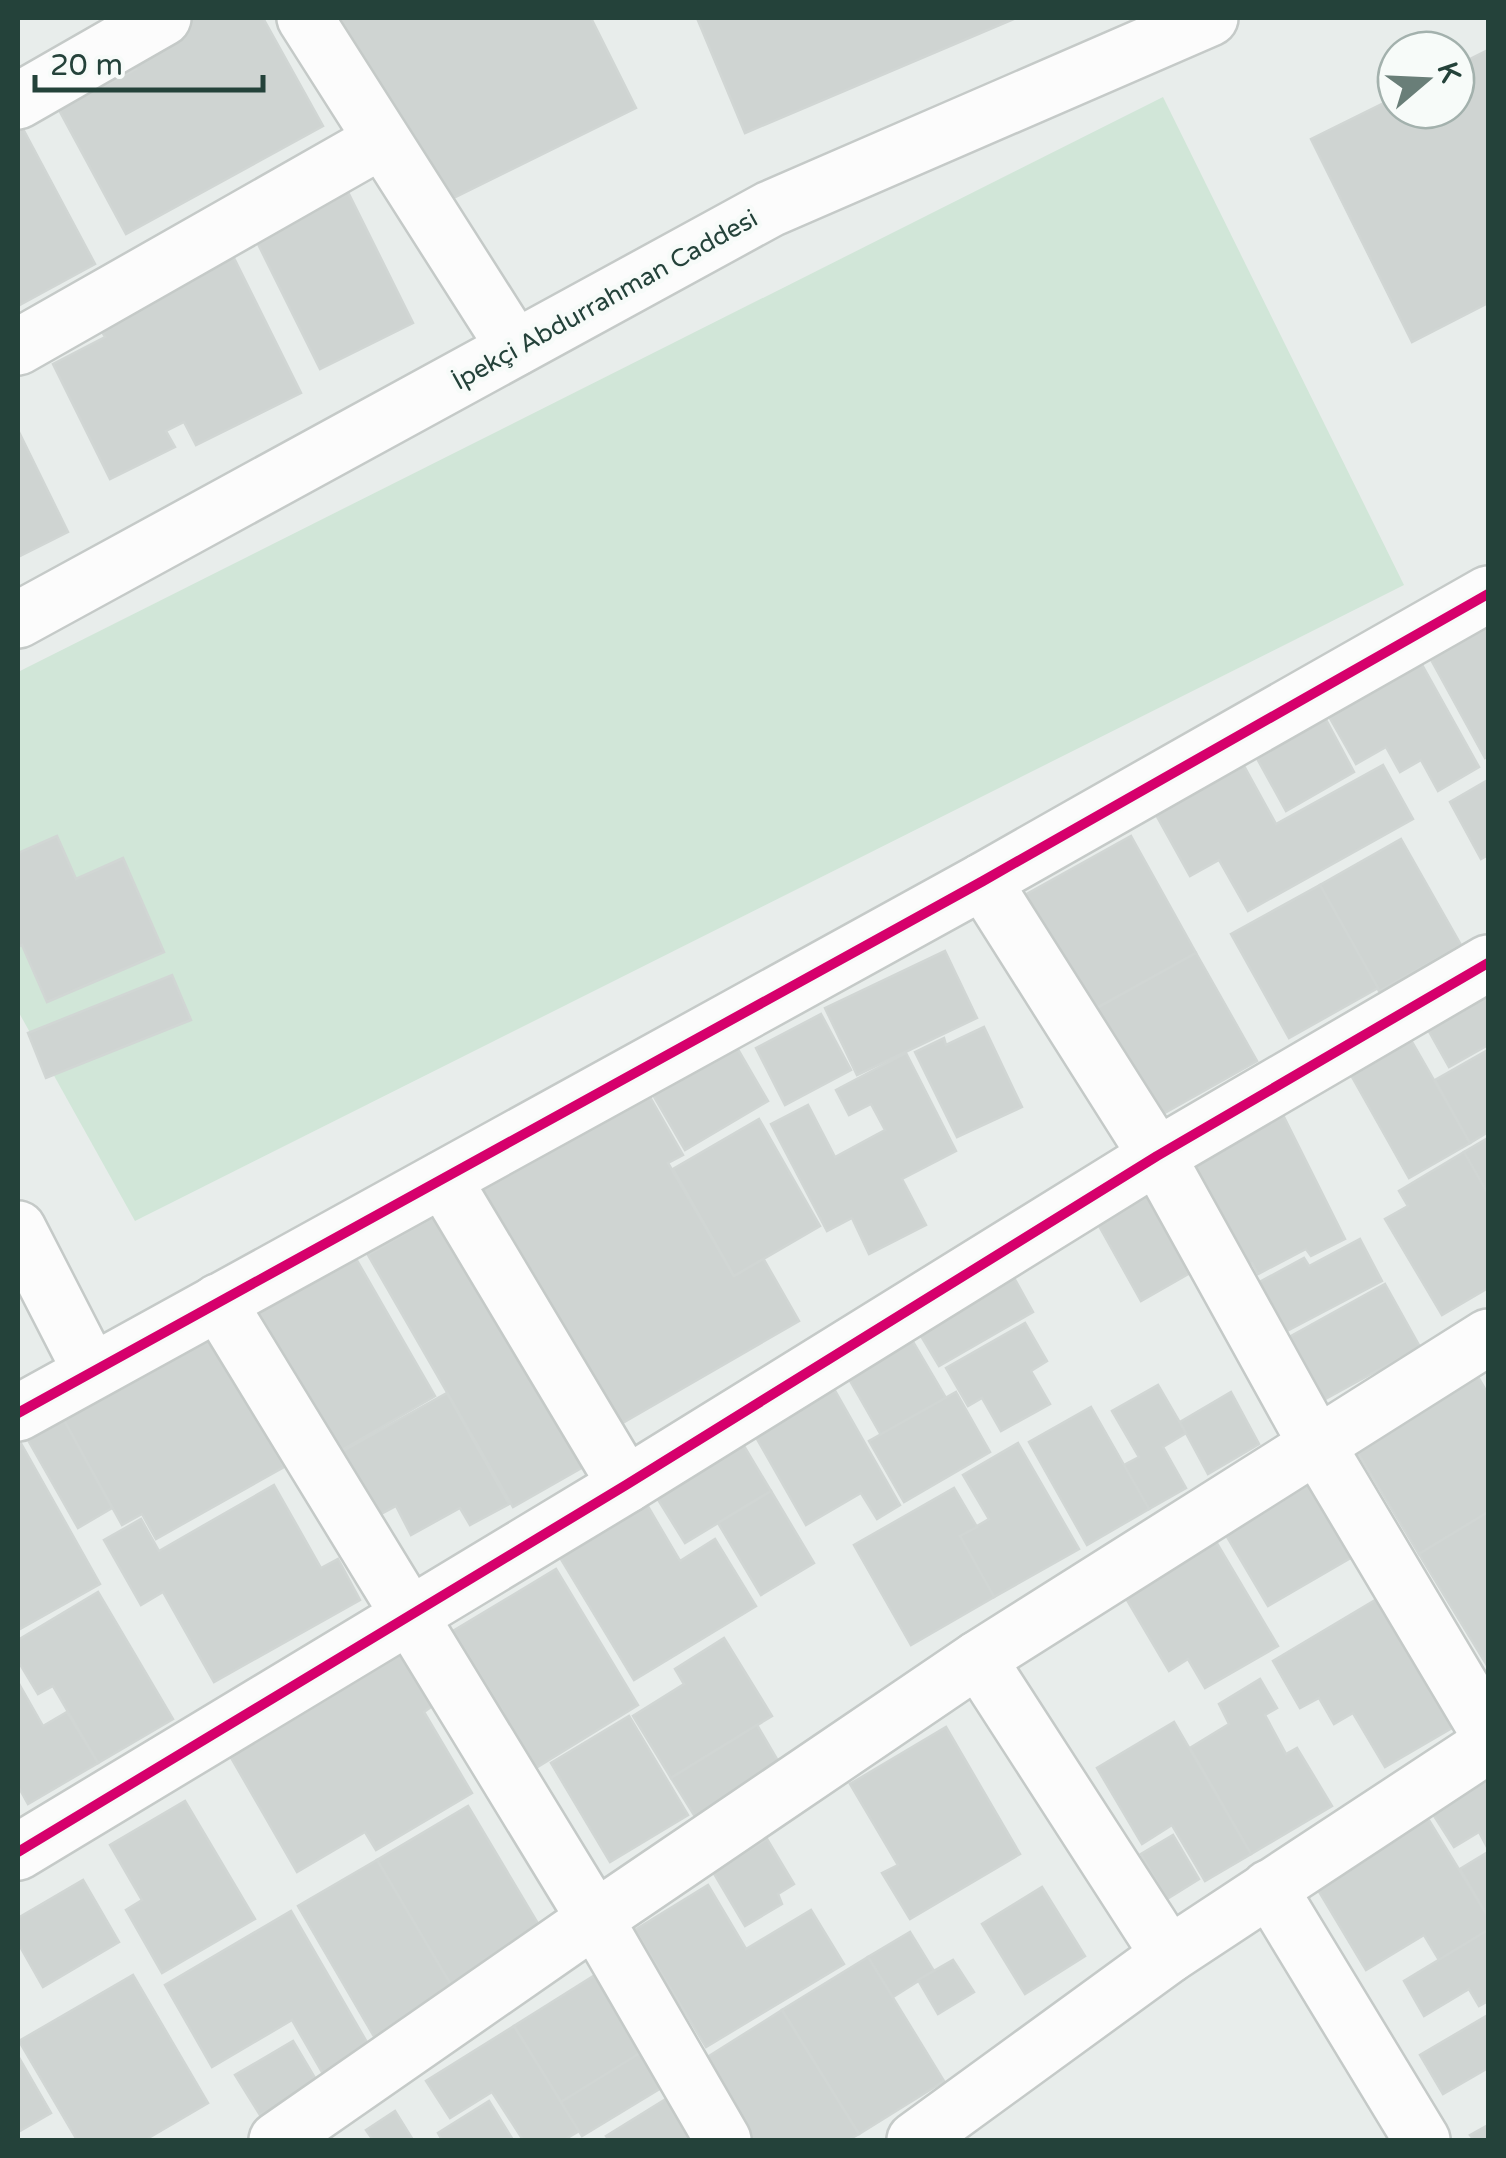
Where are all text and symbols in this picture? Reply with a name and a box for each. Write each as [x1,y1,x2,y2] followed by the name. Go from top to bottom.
[35,30,262,92] scale bar
[1376,30,1476,130] north arrow
[50,47,123,84] text: 20 m
[1430,58,1468,87] text: K
[447,203,763,397] street label: İpekçi Abdurrahman Caddesi

